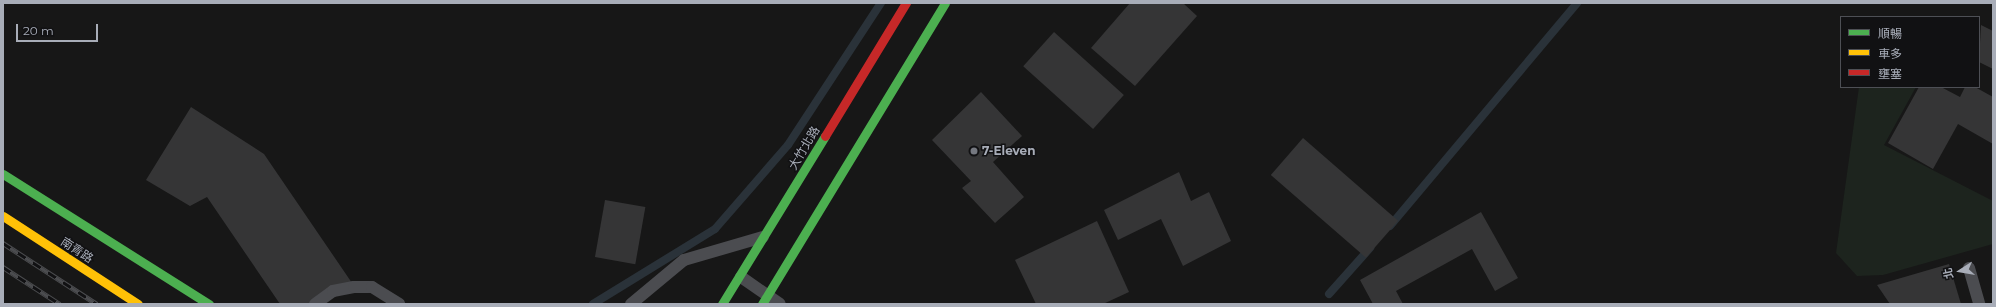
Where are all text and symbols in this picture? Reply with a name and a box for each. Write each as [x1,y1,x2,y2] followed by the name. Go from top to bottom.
[18,16,100,42] scale bar
[1840,16,1980,88] legend
[23,23,54,38] text: 20 m
[1878,26,1902,41] text: 順暢
[1878,46,1902,61] text: 車多
[1878,66,1902,81] text: 壅塞
[785,124,823,172] street label: 大竹北路
[982,144,1035,158] place label: 7-Eleven
[969,146,979,156] marker: 7-Eleven
[58,234,96,266] street label: 南青路
[1940,251,1980,291] north arrow
[1940,267,1956,280] text: 北

